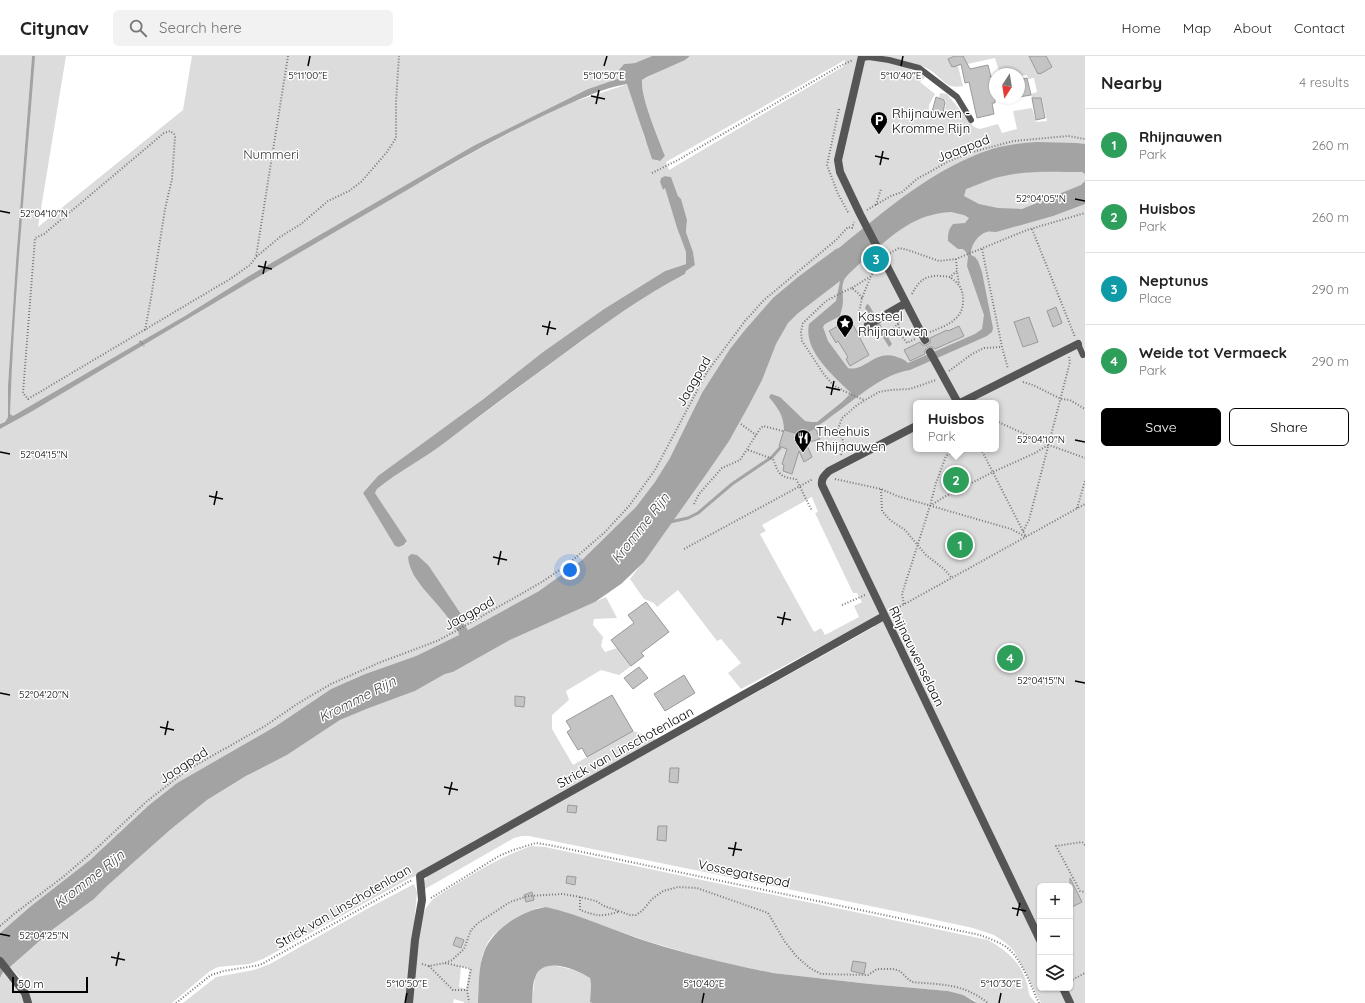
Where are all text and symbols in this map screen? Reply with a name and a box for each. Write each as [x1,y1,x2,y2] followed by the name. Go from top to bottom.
[113,10,393,46] search box
[20,16,89,40] text: Citynav
[127,17,149,39] icon: search
[159,18,242,37] text: Search here
[1122,19,1161,37] text: Home
[1183,19,1211,37] text: Map
[1233,19,1272,37] text: About
[1294,19,1345,37] text: Contact
[989,68,1025,104] north arrow
[288,69,328,82] text: 5°11'00"E
[583,69,625,82] text: 5°10'50"E
[880,69,922,82] text: 5°10'40"E
[1101,72,1162,93] text: Nearby
[1299,74,1349,90] text: 4 results
[892,105,970,136] place label: Rhijnauwen - Kromme Rijn
[869,110,889,135] parking icon: Rhijnauwen - Kromme Rijn
[1139,127,1222,146] text: Rhijnauwen
[934,131,992,165] street label: Jaagpad
[1111,137,1117,153] text: 1
[1312,137,1349,153] text: 260 m
[243,146,299,162] park label: Nummeri
[1139,146,1167,162] text: Park
[1016,192,1066,205] text: 52°04'05"N
[1139,199,1195,218] text: Huisbos
[20,207,68,220] text: 52°04'10"N
[1110,209,1118,225] text: 2
[1312,209,1349,225] text: 260 m
[1139,218,1167,234] text: Park
[863,244,889,274] pin: 3
[1139,271,1208,290] text: Neptunus
[1111,281,1117,297] text: 3
[1311,281,1349,297] text: 290 m
[1139,290,1172,306] text: Place
[858,308,928,339] place label: Kasteel Rhijnauwen
[835,313,855,338] place icon: Kasteel Rhijnauwen
[1139,343,1287,362] text: Weide tot Vermaeck
[672,353,714,409] street label: Jaagpad
[1110,353,1118,369] text: 4
[1311,353,1349,369] text: 290 m
[1139,362,1167,378] text: Park
[913,400,999,452] popup
[1101,408,1221,446] button: Save
[1229,408,1349,446] button: Share
[928,409,984,428] text: Huisbos
[816,423,886,454] place label: Theehuis Rhijnauwen
[793,428,813,453] restaurant icon: Theehuis Rhijnauwen
[928,428,955,444] text: Park
[1017,433,1065,446] text: 52°04'10"N
[20,448,68,461] text: 52°04'15"N
[943,465,969,495] pin: 2
[607,488,674,567] water label: Kromme Rijn
[947,530,973,560] pin: 1
[560,560,580,580] your location
[441,593,497,633] street label: Jaagpad
[886,603,948,709] street label: Rhijnauwenselaan
[997,643,1023,673] pin: 4
[315,671,399,726] water label: Kromme Rijn
[1017,674,1065,687] text: 52°04'15"N
[19,688,69,701] text: 52°04'20"N
[554,703,696,791] street label: Strick van Linschotenlaan
[156,743,210,787] street label: Jaagpad
[50,845,129,912] water label: Kromme Rijn
[697,855,791,891] street label: Vossegatsepad
[273,861,413,951] street label: Strick van Linschotenlaan
[1037,883,1073,991] map controls
[1037,883,1073,919] button: +
[1037,919,1073,955] button: −
[19,929,69,942] text: 52°04'25"N
[1037,955,1073,991] button: layers
[12,975,88,994] scale bar
[18,977,44,991] text: 50 m
[386,977,428,990] text: 5°10'50"E
[683,977,725,990] text: 5°10'40"E
[980,977,1022,990] text: 5°10'30"E

